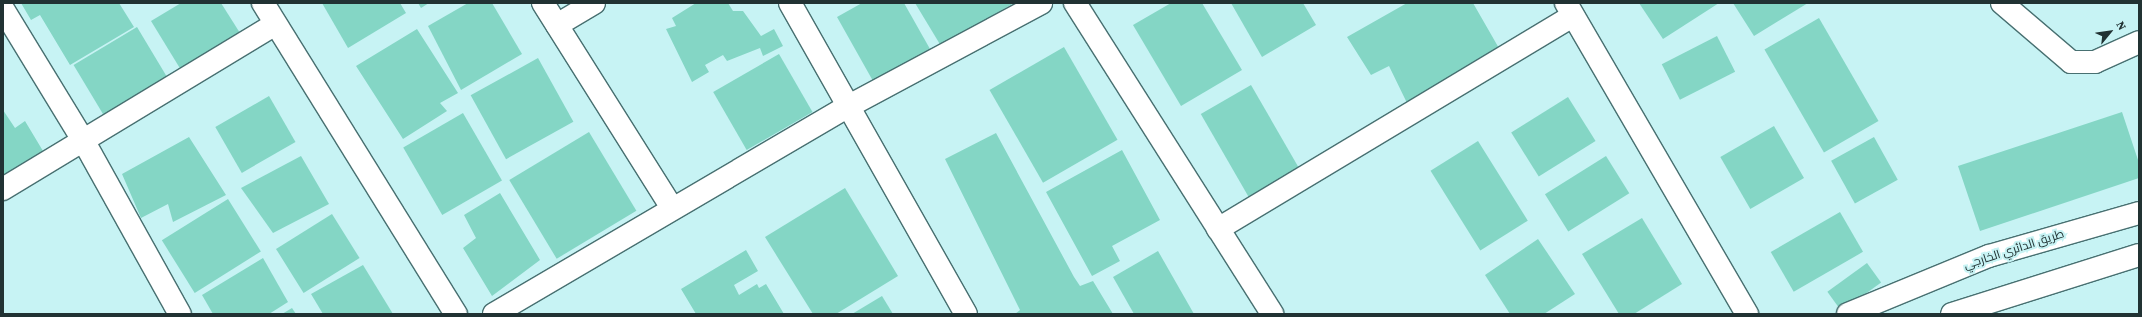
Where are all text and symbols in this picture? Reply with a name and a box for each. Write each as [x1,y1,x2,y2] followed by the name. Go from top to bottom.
[2090,12,2130,52] north arrow
[2112,19,2129,33] text: N
[1962,227,2066,273] street label: طريق الدائري الخارجي

